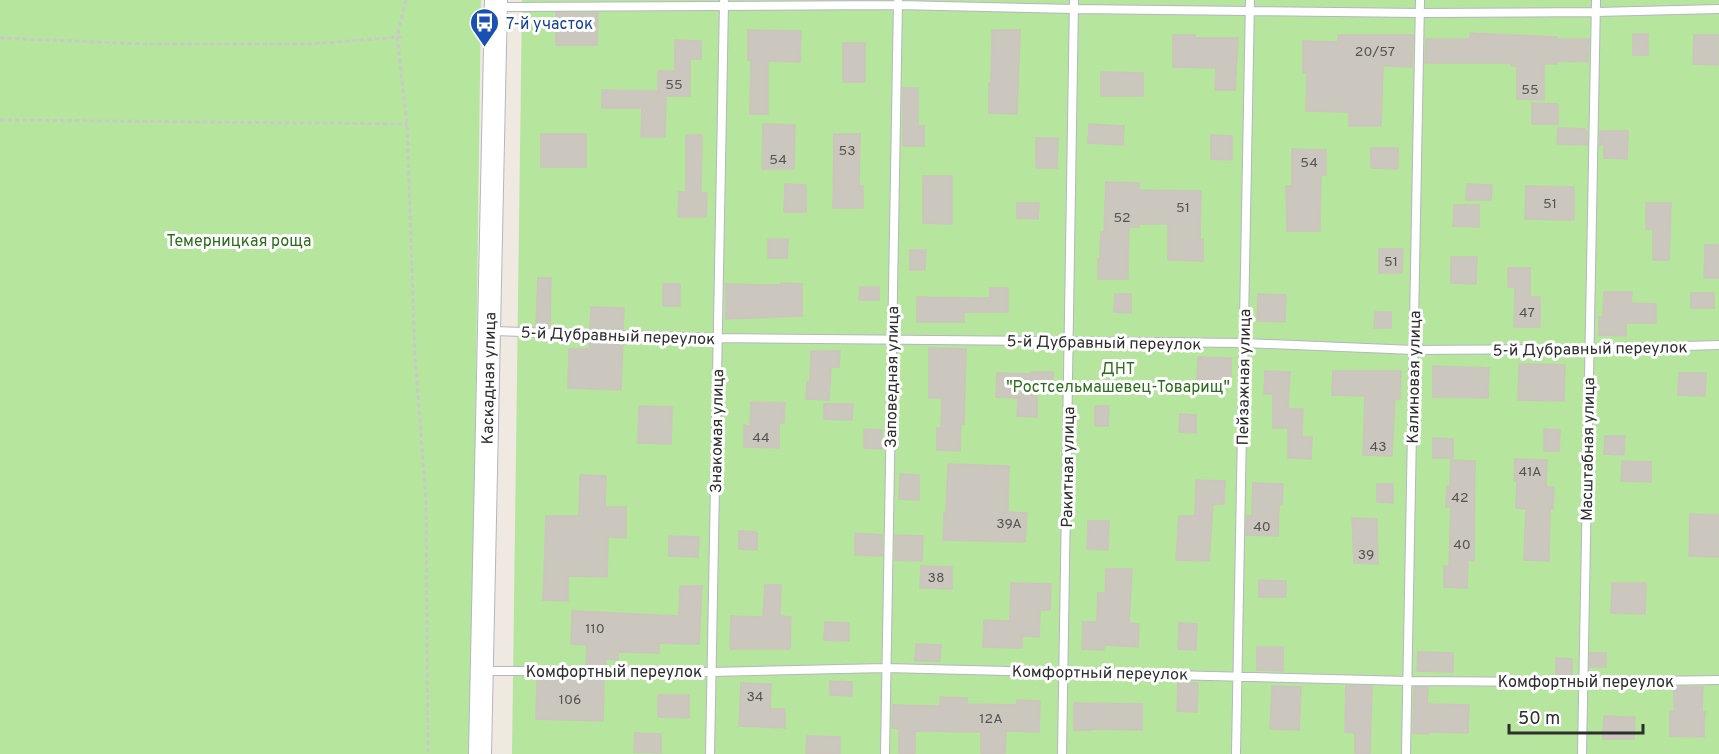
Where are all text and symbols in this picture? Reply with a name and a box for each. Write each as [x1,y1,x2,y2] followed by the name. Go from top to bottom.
[469,7,501,49] bus stop icon: 7-й участок
[506,15,593,35] place label: 7-й участок
[1355,44,1395,61] house number: 20/57
[665,77,683,94] house number: 55
[1521,82,1539,99] house number: 55
[838,143,856,160] house number: 53
[769,152,787,169] house number: 54
[1300,155,1318,172] house number: 54
[1543,196,1557,213] house number: 51
[1176,200,1190,217] house number: 51
[1113,210,1131,227] house number: 52
[167,232,311,252] park label: Темерницкая роща
[1384,254,1398,271] house number: 51
[1519,305,1535,322] house number: 47
[882,306,904,448] street label: Заповедная улица
[1234,308,1256,446] street label: Пейзажная улица
[1404,310,1426,444] street label: Калиновая улица
[479,312,501,444] street label: Каскадная улица
[520,324,716,350] street label: 5-й Дубравный переулок
[1006,332,1202,356] street label: 5-й Дубравный переулок
[1492,338,1688,362] street label: 5-й Дубравный переулок
[1006,360,1230,398] park label: ДНТ "Ростсельмашевец-Товарищ"
[707,369,729,493] street label: Знакомая улица
[1578,377,1600,521] street label: Масштабная улица
[1058,406,1080,528] street label: Ракитная улица
[752,430,770,447] house number: 44
[1369,439,1387,456] house number: 43
[1518,464,1542,481] house number: 41А
[1451,490,1469,507] house number: 42
[996,516,1022,533] house number: 39А
[1253,519,1271,536] house number: 40
[1453,537,1471,554] house number: 40
[1358,547,1374,564] house number: 39
[928,570,944,587] house number: 38
[585,621,605,638] house number: 110
[1012,662,1188,686] street label: Комфортный переулок
[526,663,702,683] street label: Комфортный переулок
[1498,673,1674,693] street label: Комфортный переулок
[746,689,764,706] house number: 34
[559,692,581,709] house number: 106
[1509,697,1642,735] scale bar
[1518,708,1560,731] text: 50 m
[979,711,1003,728] house number: 12А

